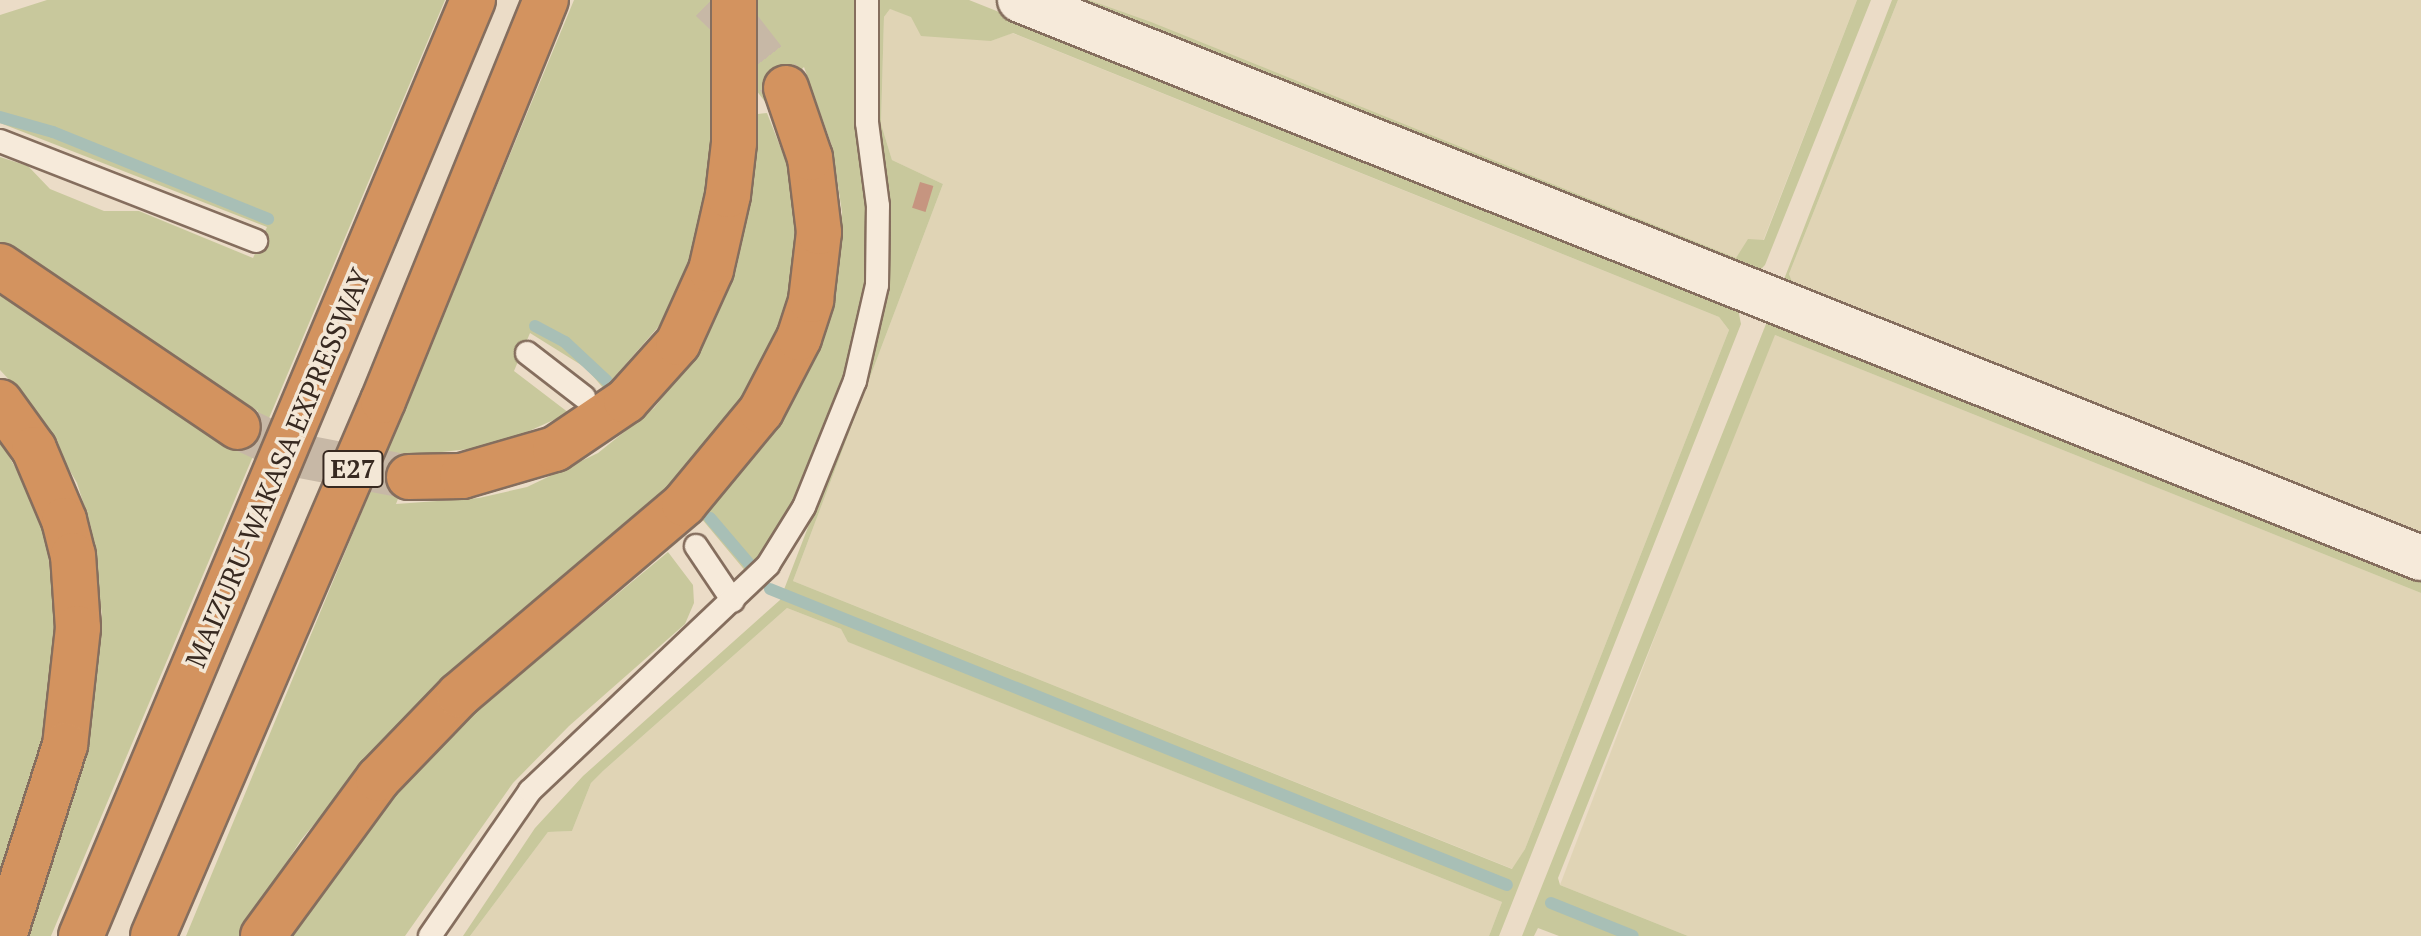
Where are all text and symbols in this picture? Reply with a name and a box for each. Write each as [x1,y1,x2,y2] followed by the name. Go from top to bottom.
[178,263,378,673] street label: MAIZURU-WAKASA EXPRESSWAY
[321,447,385,491] road number: E27

